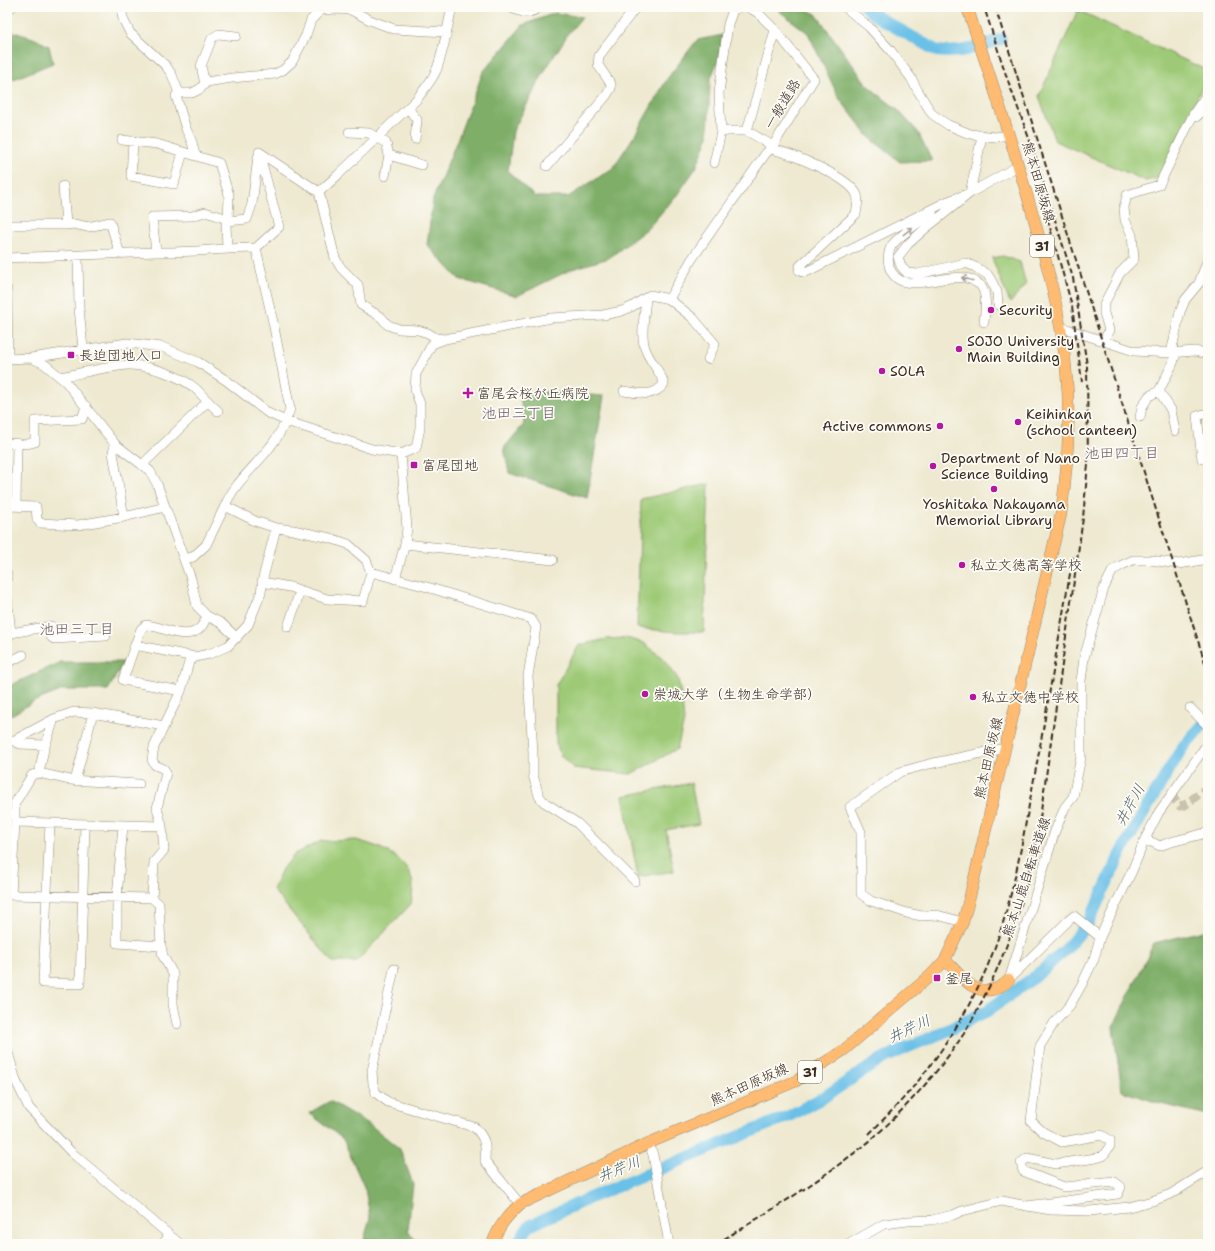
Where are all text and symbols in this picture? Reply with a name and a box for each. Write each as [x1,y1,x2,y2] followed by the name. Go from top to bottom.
[760,75,804,133] street label: 一般道路
[1019,139,1059,225] street label: 熊本田原坂線
[903,227,914,236] one-way arrow
[1030,235,1054,257] road number: 31
[961,275,974,282] one-way arrow
[999,301,1053,319] place label: Security
[986,305,996,315] marker: Security
[967,332,1074,366] place label: SOJO University Main Building
[954,344,964,354] marker: SOJO University Main Building
[79,346,163,364] place label: 長迫団地入口
[66,350,76,360] marker: 長迫団地入口
[890,362,925,380] place label: SOLA
[877,366,887,376] marker: SOLA
[477,384,589,402] place label: 富尾会桜が丘病院
[462,387,474,399] marker: 富尾会桜が丘病院
[481,403,557,423] district label: 池田三丁目
[1026,405,1137,439] place label: Keihinkan (school canteen)
[822,417,932,435] place label: Active commons
[1013,417,1023,427] marker: Keihinkan (school canteen)
[935,421,945,431] marker: Active commons
[1084,443,1160,463] district label: 池田四丁目
[941,449,1080,483] place label: Department of Nano Science Building
[422,456,478,474] place label: 富尾団地
[409,460,419,470] marker: 富尾団地
[928,461,938,471] marker: Department of Nano Science Building
[989,484,999,494] marker: Yoshitaka Nakayama Memorial Library
[923,495,1066,529] place label: Yoshitaka Nakayama Memorial Library
[970,556,1082,574] place label: 私立文徳高等学校
[957,560,967,570] marker: 私立文徳高等学校
[39,619,115,639] district label: 池田三丁目
[653,685,821,703] place label: 崇城大学（生物生命学部）
[981,688,1079,706] place label: 私立文徳中学校
[640,689,650,699] marker: 崇城大学（生物生命学部）
[968,692,978,702] marker: 私立文徳中学校
[970,715,1006,801] street label: 熊本田原坂線
[1110,780,1150,830] water label: 井芹川
[998,814,1054,940] street label: 熊本山鹿自転車道線
[945,969,973,987] place label: 釜尾
[932,973,942,983] marker: 釜尾
[884,1010,934,1048] water label: 井芹川
[707,1059,791,1109] street label: 熊本田原坂線
[798,1061,822,1083] road number: 31
[594,1151,644,1187] water label: 井芹川

